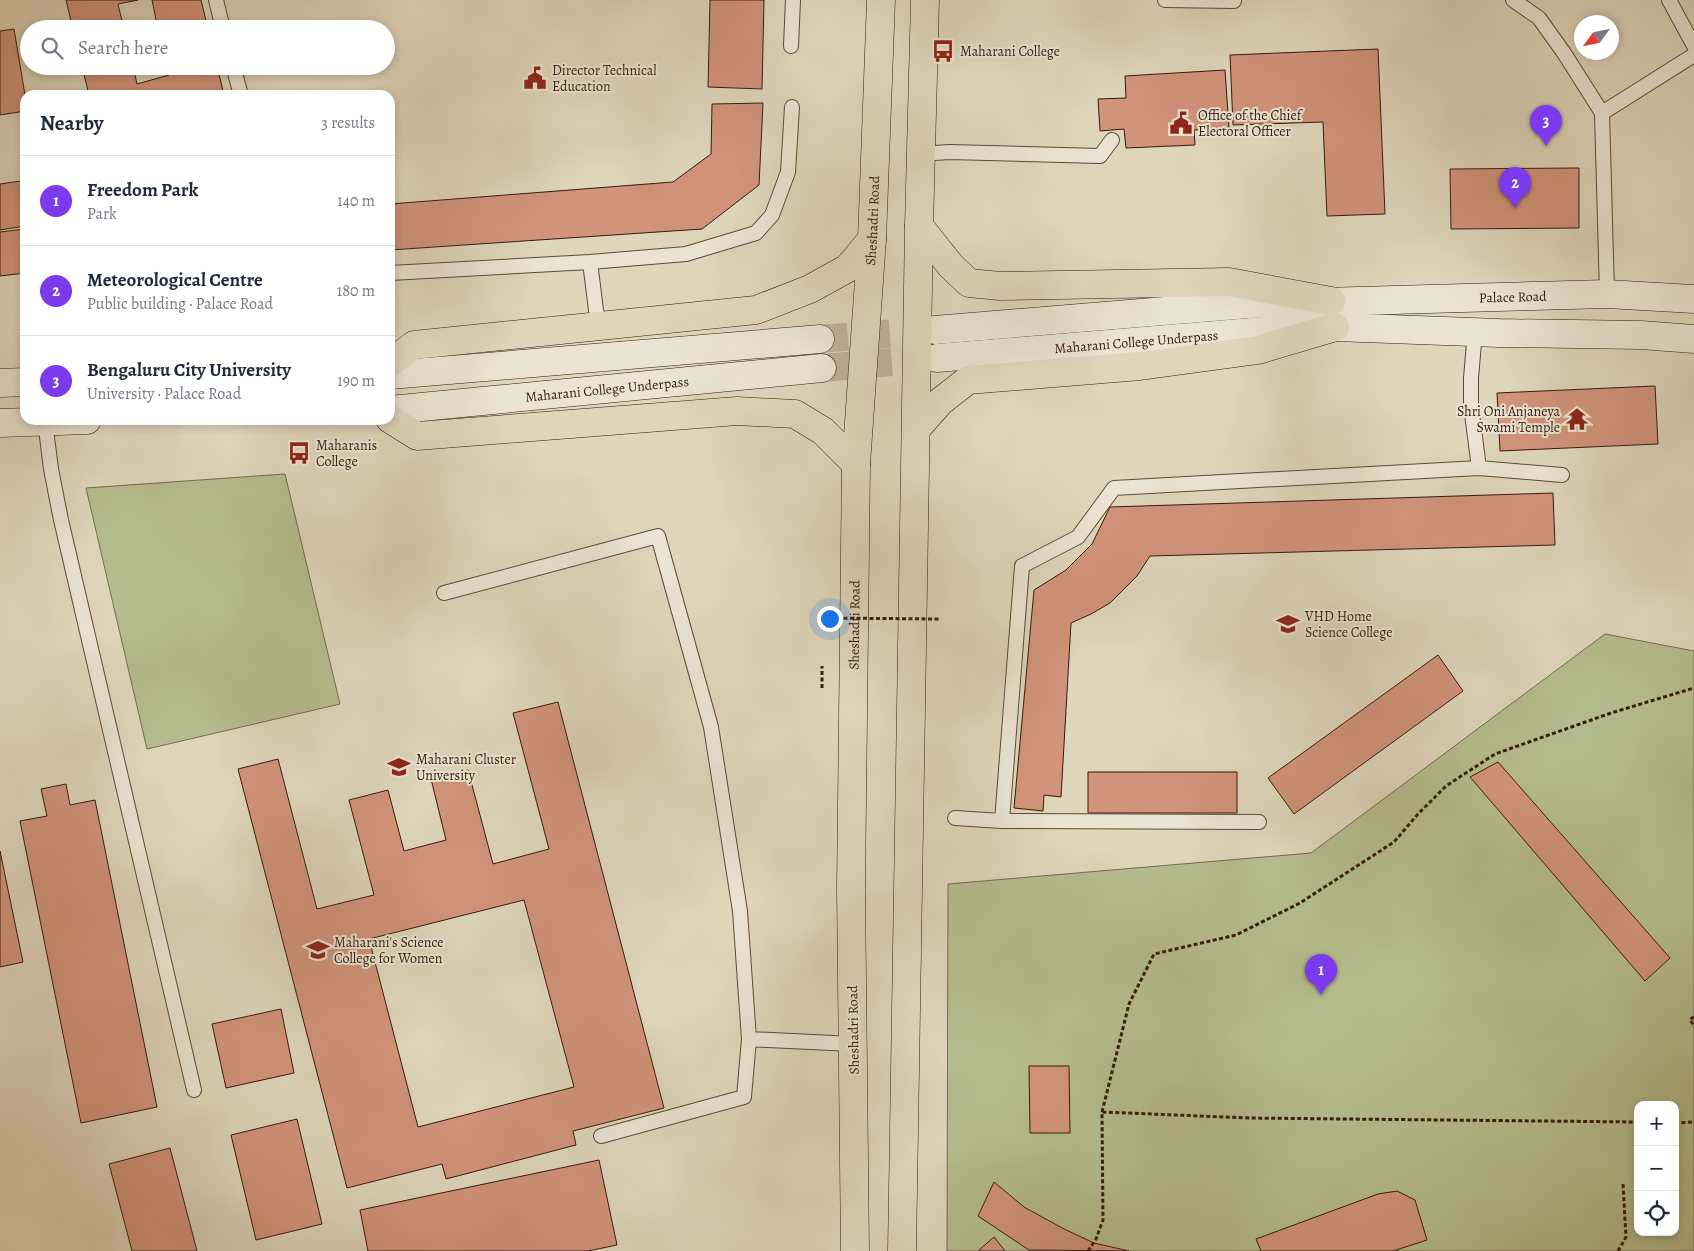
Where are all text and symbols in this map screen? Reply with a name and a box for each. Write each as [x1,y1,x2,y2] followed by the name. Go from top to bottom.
[1574,15,1619,60] north arrow
[20,20,395,75] search box
[38,34,66,62] icon: search
[78,35,168,61] text: Search here
[930,38,956,64] bus stop icon: Maharani College
[960,42,1060,61] place label: Maharani College
[552,61,657,96] place label: Director Technical Education
[522,65,548,91] public building icon: Director Technical Education
[1530,105,1562,146] pin: 3
[1198,106,1304,141] place label: Office of the Chief Electoral Officer
[40,109,103,137] text: Nearby
[1168,110,1194,136] public building icon: Office of the Chief Electoral Officer
[321,112,375,134] text: 3 results
[1499,167,1531,208] pin: 2
[861,175,884,266] street label: Sheshadri Road
[87,177,198,203] text: Freedom Park
[53,190,59,212] text: 1
[337,190,375,212] text: 140 m
[87,203,117,225] text: Park
[87,267,263,293] text: Meteorological Centre
[52,280,60,302] text: 2
[337,280,375,302] text: 180 m
[1479,287,1548,308] street label: Palace Road
[87,293,273,315] text: Public building · Palace Road
[1054,326,1219,358] street label: Maharani College Underpass
[87,357,291,383] text: Bengaluru City University
[53,370,59,392] text: 3
[337,370,375,392] text: 190 m
[524,372,690,407] street label: Maharani College Underpass
[87,383,241,405] text: University · Palace Road
[1457,402,1560,437] place label: Shri Oni Anjaneya Swami Temple
[1564,406,1590,432] temple icon: Shri Oni Anjaneya Swami Temple
[316,436,377,471] place label: Maharanis College
[286,440,312,466] bus stop icon: Maharanis College
[845,580,865,670] street label: Sheshadri Road
[817,606,843,632] your location
[1304,607,1392,642] place label: VHD Home Science College
[1275,611,1301,637] school or university icon: VHD Home Science College
[416,750,517,785] place label: Maharani Cluster University
[386,754,412,780] school or university icon: Maharani Cluster University
[334,933,443,968] place label: Maharani's Science College for Women
[305,937,331,963] school or university icon: Maharani's Science College for Women
[1305,954,1337,995] pin: 1
[843,985,864,1075] street label: Sheshadri Road
[1634,1101,1679,1236] map controls
[1634,1101,1679,1146] button: +
[1634,1146,1679,1191] button: −
[1634,1191,1679,1236] button: locate

